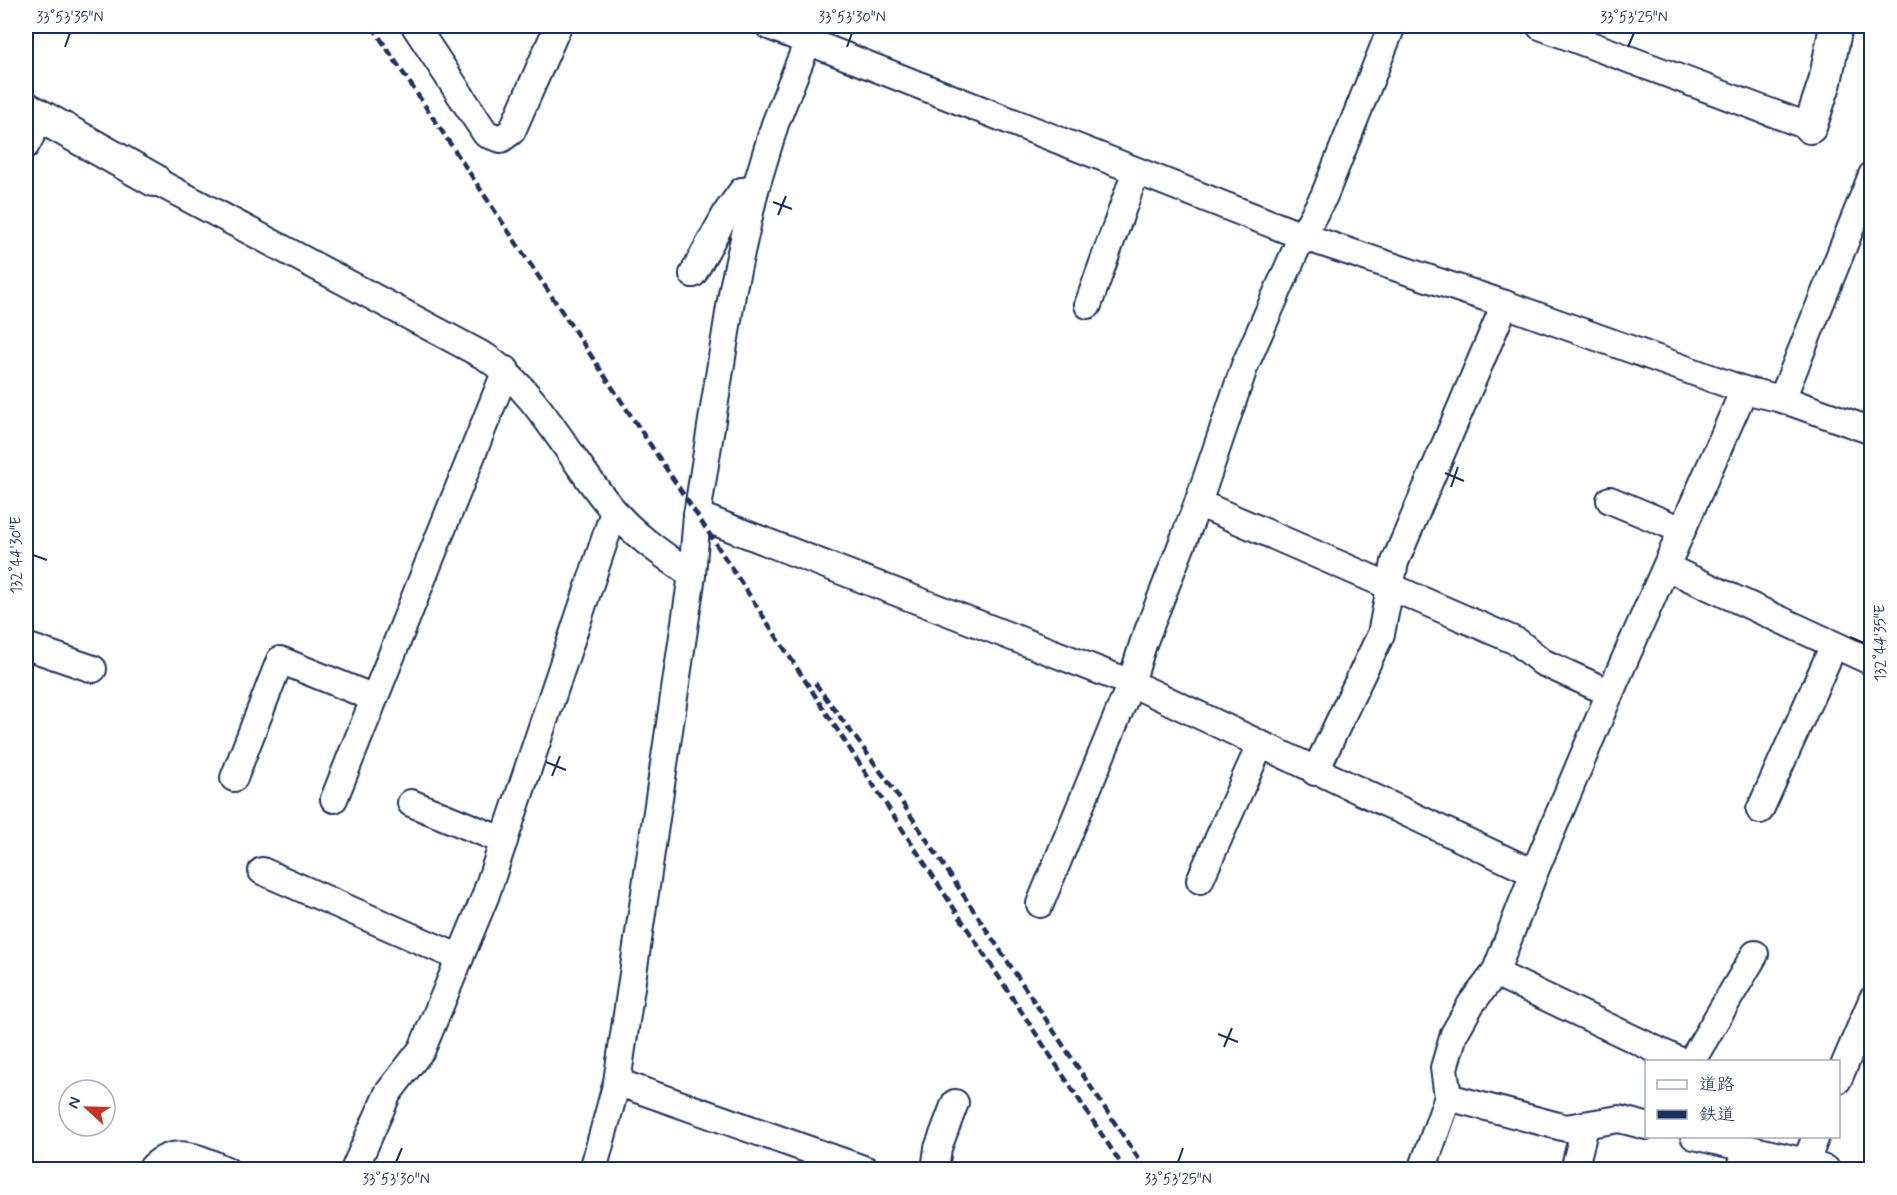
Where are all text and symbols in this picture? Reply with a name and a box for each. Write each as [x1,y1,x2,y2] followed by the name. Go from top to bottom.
[37,8,103,28] text: 33°53'35"N
[818,8,886,28] text: 33°53'30"N
[1600,8,1668,28] text: 33°53'25"N
[7,516,27,594] text: 132°44'30"E
[1871,604,1891,682] text: 132°44'35"E
[1645,1060,1840,1138] legend
[1699,1073,1735,1097] text: 道路
[57,1078,117,1138] north arrow
[63,1094,86,1112] text: N
[1699,1103,1735,1127] text: 鉄道
[362,1170,430,1190] text: 33°53'30"N
[1144,1170,1212,1190] text: 33°53'25"N

